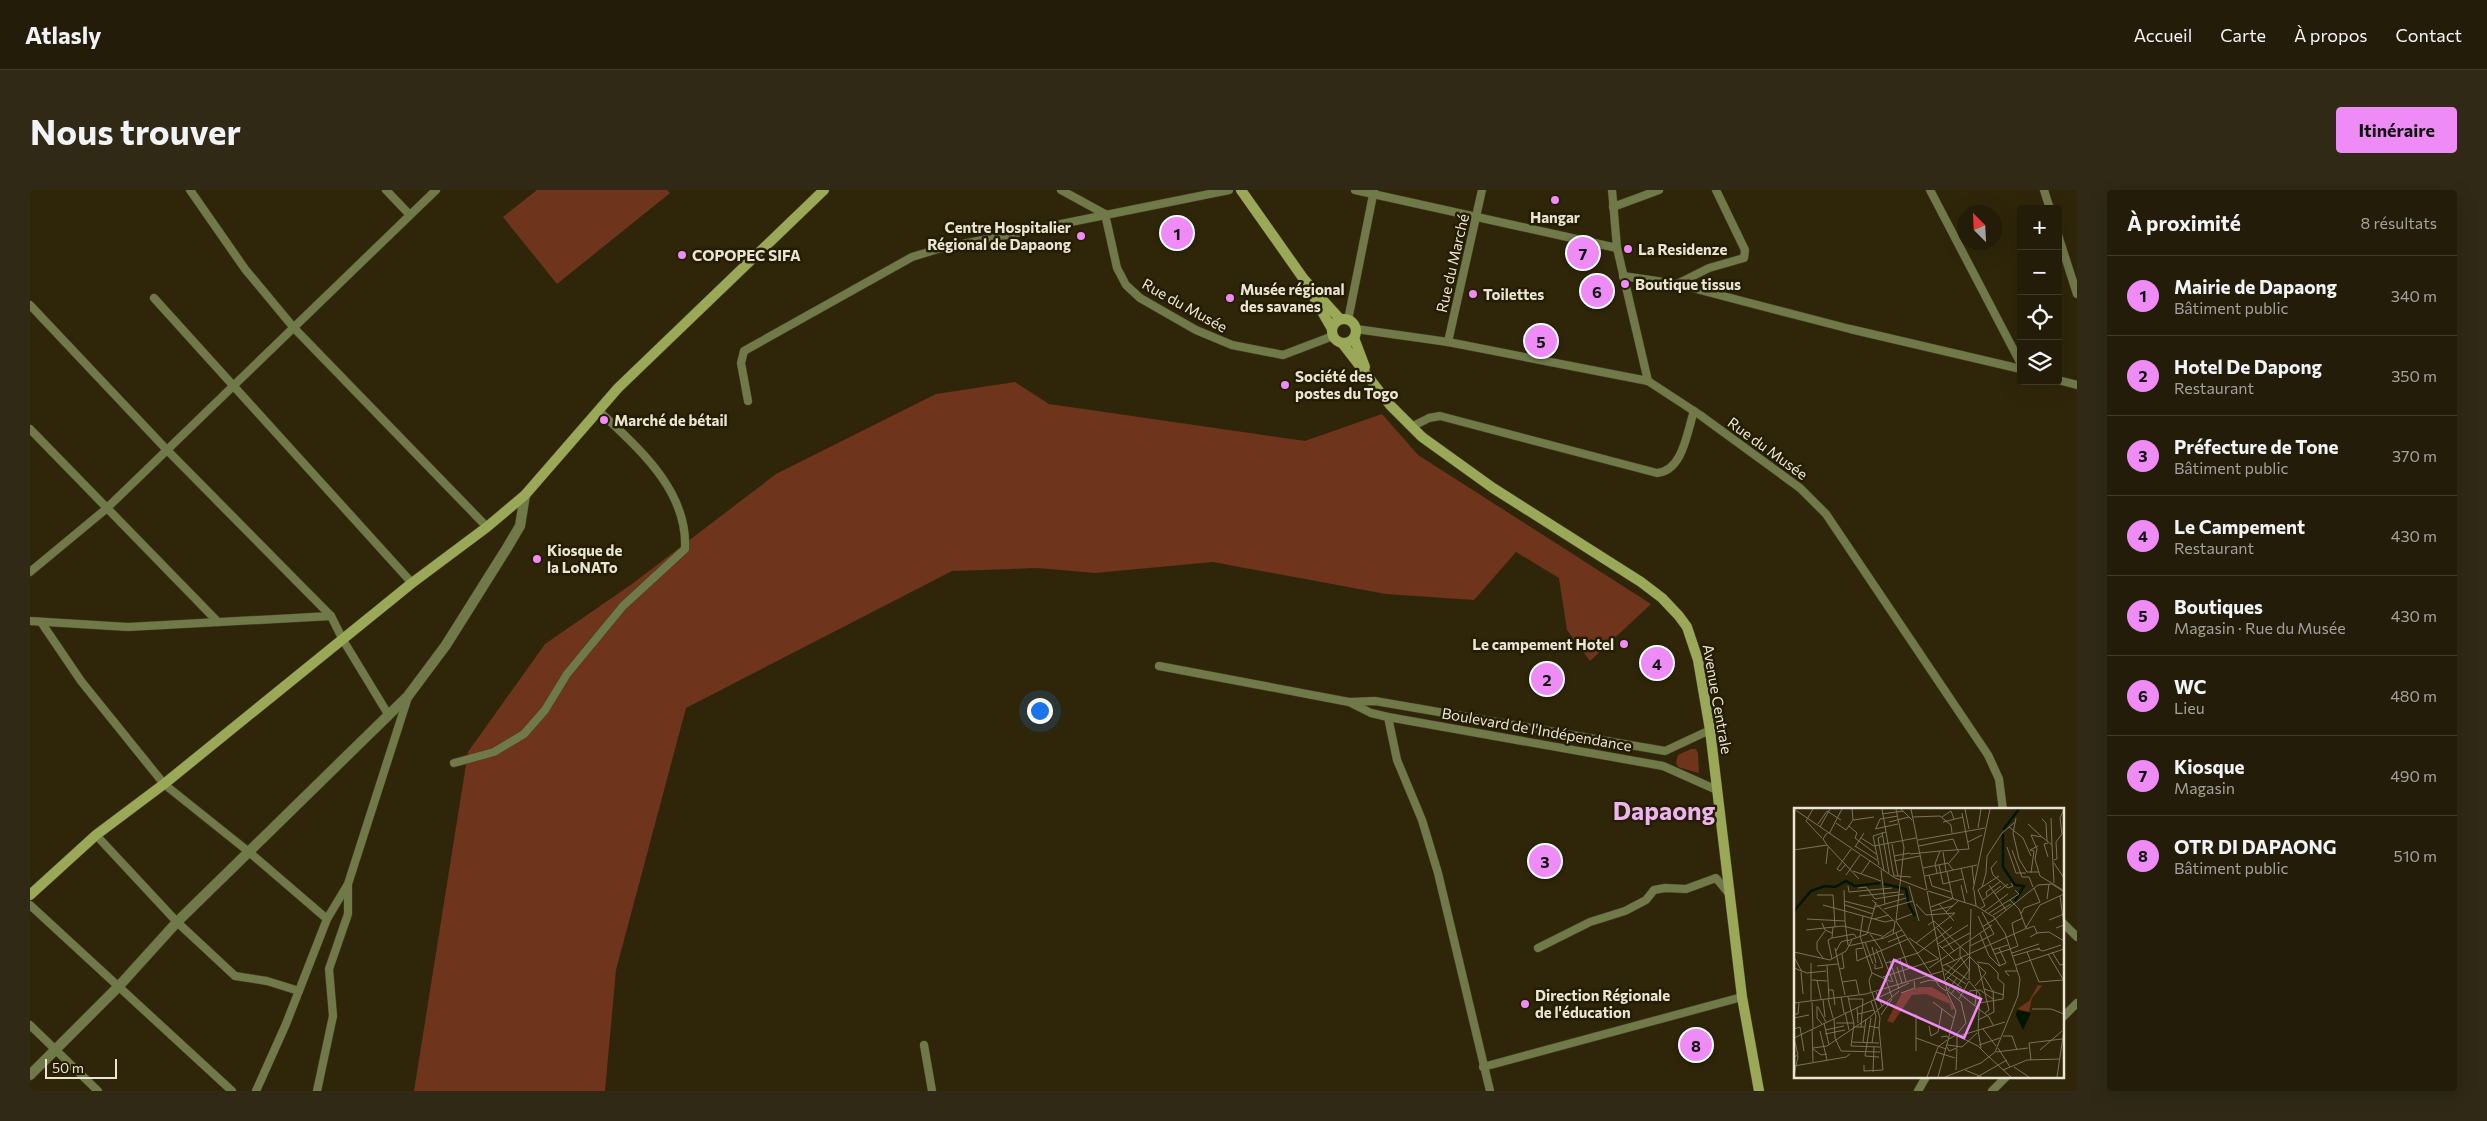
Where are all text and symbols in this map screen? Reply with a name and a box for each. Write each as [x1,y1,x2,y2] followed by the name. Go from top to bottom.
[25,20,102,49] text: Atlasly
[2134,24,2192,46] text: Accueil
[2220,24,2266,46] text: Carte
[2294,24,2368,46] text: À propos
[2396,24,2462,46] text: Contact
[2336,107,2457,153] button: Itinéraire
[30,109,241,152] text: Nous trouver
[1549,194,1561,206] marker: Hangar
[1957,205,2002,250] north arrow
[2017,205,2062,385] map controls
[2017,205,2062,250] button: +
[1530,208,1580,226] place label: Hangar
[2127,210,2241,235] text: À proximité
[1432,212,1472,314] street label: Rue du Marché
[2361,213,2437,232] text: 8 résultats
[1161,214,1193,252] pin: 1
[927,218,1071,253] place label: Centre Hospitalier Régional de Dapaong
[1075,230,1087,242] marker: Centre Hospitalier Régional de Dapaong
[1567,234,1599,272] pin: 7
[1638,240,1727,258] place label: La Residenze
[1622,243,1634,255] marker: La Residenze
[692,246,801,264] place label: COPOPEC SIFA
[676,249,688,261] marker: COPOPEC SIFA
[2017,250,2062,295] button: −
[1581,272,1613,310] pin: 6
[1139,274,1231,336] street label: Rue du Musée
[1635,275,1741,293] place label: Boutique tissus
[2174,275,2337,298] text: Mairie de Dapaong
[1619,278,1631,290] marker: Boutique tissus
[1240,280,1345,315] place label: Musée régional des savanes
[1483,285,1544,303] place label: Toilettes
[2139,286,2147,305] text: 1
[2391,286,2437,305] text: 340 m
[1467,288,1479,300] marker: Toilettes
[1224,292,1236,304] marker: Musée régional des savanes
[2017,295,2062,340] button: locate
[2174,298,2288,317] text: Bâtiment public
[1525,322,1557,360] pin: 5
[2017,340,2062,385] button: layers
[2174,355,2322,378] text: Hotel De Dapong
[2138,366,2148,385] text: 2
[2391,366,2437,385] text: 350 m
[1295,367,1398,402] place label: Société des postes du Togo
[2174,378,2254,397] text: Restaurant
[1279,379,1291,391] marker: Société des postes du Togo
[614,411,728,429] place label: Marché de bétail
[1725,413,1812,483] street label: Rue du Musée
[598,414,610,426] marker: Marché de bétail
[2174,435,2339,458] text: Préfecture de Tone
[2138,446,2148,465] text: 3
[2392,446,2437,465] text: 370 m
[2174,458,2288,477] text: Bâtiment public
[2174,515,2305,538] text: Le Campement
[2138,526,2148,545] text: 4
[2391,526,2437,545] text: 430 m
[2174,538,2254,557] text: Restaurant
[547,541,622,576] place label: Kiosque de la LoNATo
[531,553,543,565] marker: Kiosque de la LoNATo
[2174,595,2263,618] text: Boutiques
[2138,606,2148,625] text: 5
[2391,606,2437,625] text: 430 m
[2174,618,2346,637] text: Magasin · Rue du Musée
[1472,635,1614,653] place label: Le campement Hotel
[1618,638,1630,650] marker: Le campement Hotel
[1699,643,1737,755] street label: Avenue Centrale
[1641,644,1673,682] pin: 4
[1531,660,1563,698] pin: 2
[2174,675,2206,698] text: WC
[2138,686,2148,705] text: 6
[2390,686,2437,705] text: 480 m
[1027,698,1053,724] your location
[2174,698,2205,717] text: Lieu
[1441,703,1634,755] street label: Boulevard de l'Indépendance
[2174,755,2245,778] text: Kiosque
[2139,766,2147,785] text: 7
[2390,766,2437,785] text: 490 m
[2174,778,2235,797] text: Magasin
[1613,795,1716,825] district label: Dapaong
[1794,808,2064,1078] inset map
[2174,835,2337,858] text: OTR DI DAPAONG
[1529,842,1561,880] pin: 3
[2138,846,2148,865] text: 8
[2394,846,2437,865] text: 510 m
[2174,858,2288,877] text: Bâtiment public
[1535,986,1670,1021] place label: Direction Régionale de l'éducation
[1519,998,1531,1010] marker: Direction Régionale de l'éducation
[1680,1026,1712,1064] pin: 8
[45,1056,118,1079] scale bar
[52,1059,84,1076] text: 50 m

